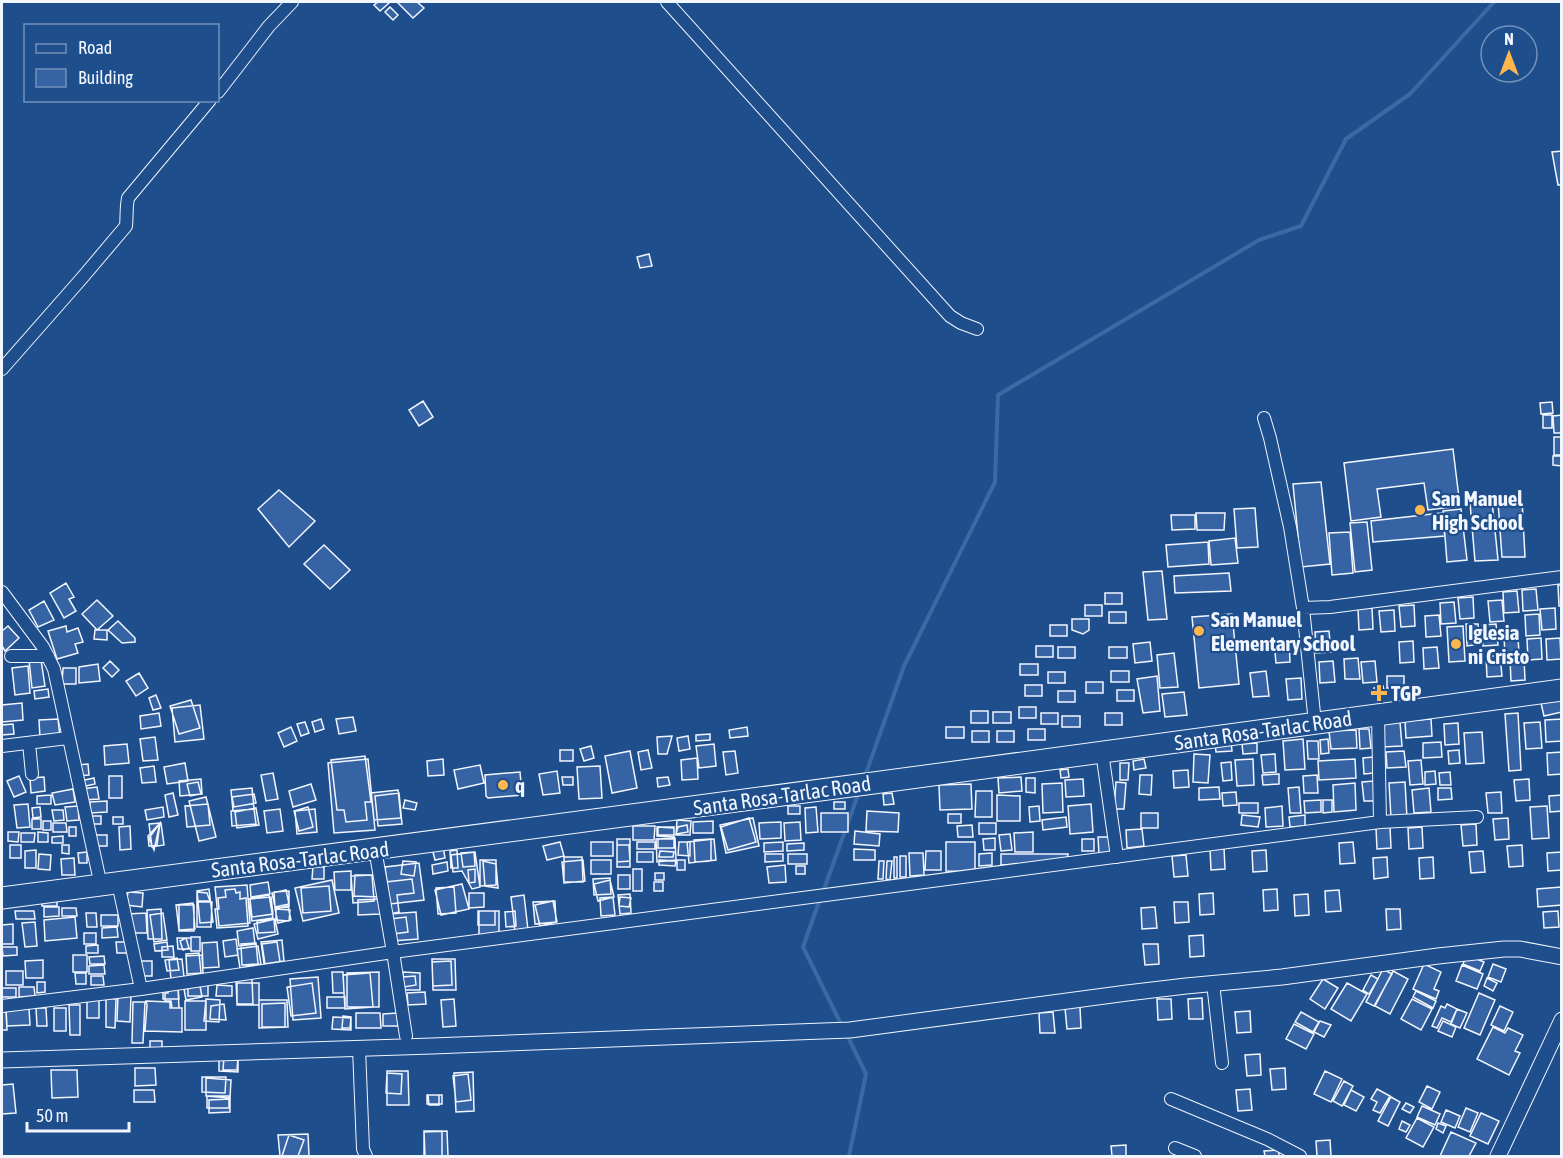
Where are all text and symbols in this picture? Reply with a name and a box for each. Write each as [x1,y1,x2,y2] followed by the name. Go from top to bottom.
[24,24,219,102] legend
[1479,24,1539,84] north arrow
[1504,30,1514,48] text: N
[78,37,112,58] text: Road
[78,67,133,88] text: Building
[1432,486,1524,534] place label: San Manuel High School
[1413,503,1427,517] marker: San Manuel High School
[1211,607,1356,655] place label: San Manuel Elementary School
[1468,620,1530,668] place label: Iglesia ni Cristo
[1192,624,1206,638] marker: San Manuel Elementary School
[1449,637,1463,651] marker: Iglesia ni Cristo
[1391,681,1422,705] place label: TGP
[1372,686,1386,700] marker: TGP
[1173,706,1353,754] street label: Santa Rosa-Tarlac Road
[692,771,872,819] street label: Santa Rosa-Tarlac Road
[515,773,525,797] place label: q
[496,778,510,792] marker: q
[210,836,390,882] street label: Santa Rosa-Tarlac Road
[27,1095,129,1133] scale bar
[36,1105,68,1126] text: 50 m

